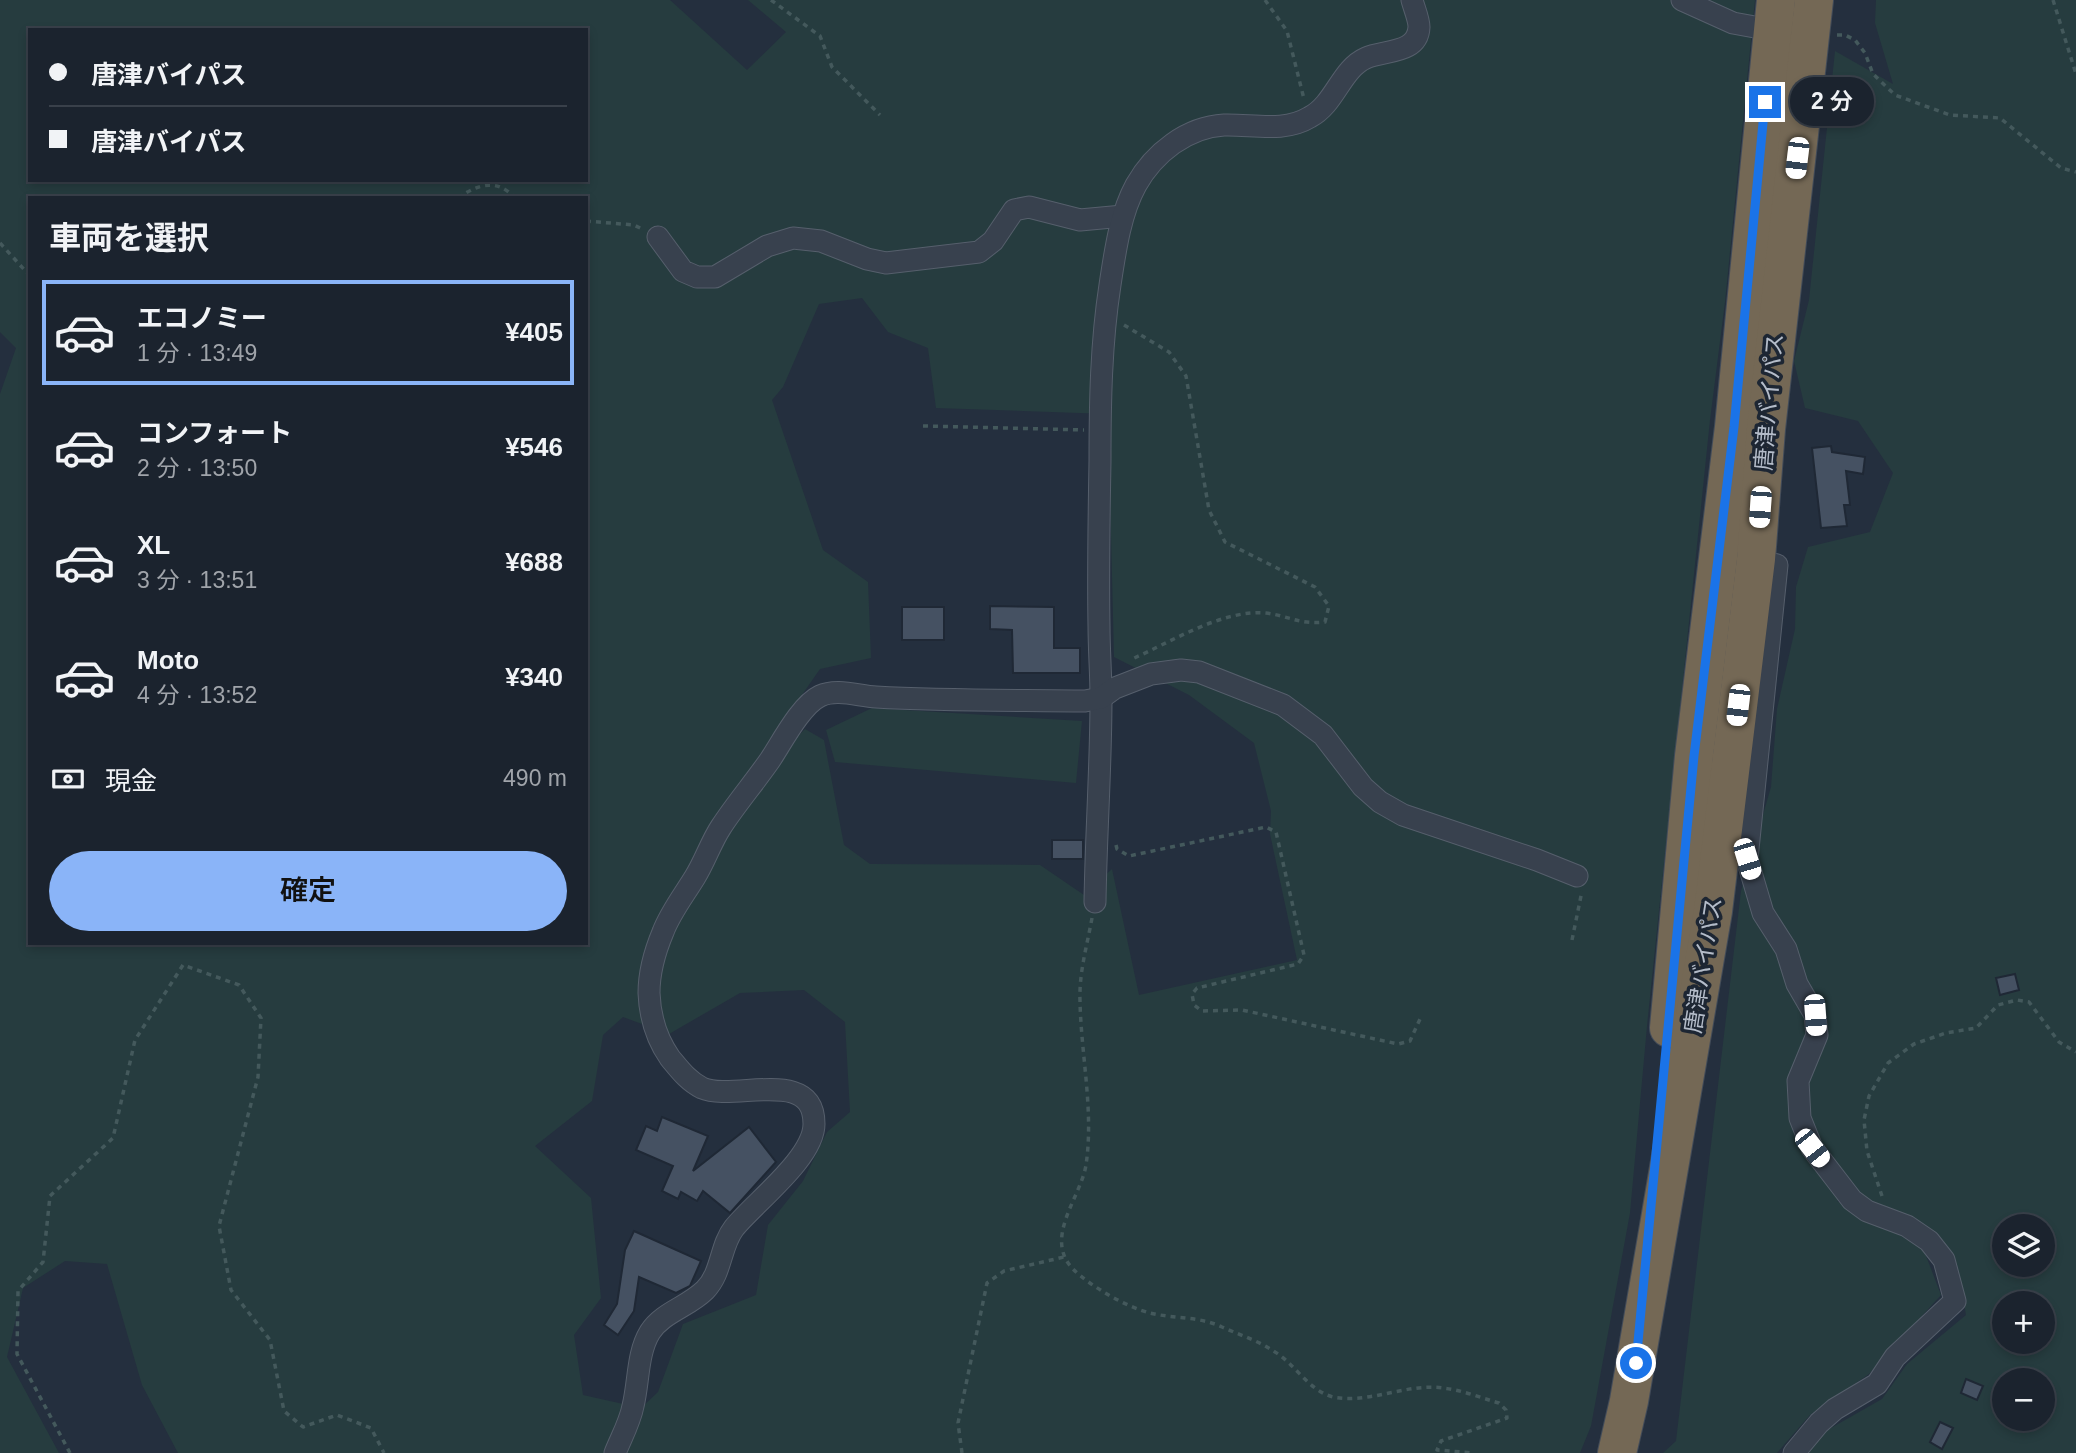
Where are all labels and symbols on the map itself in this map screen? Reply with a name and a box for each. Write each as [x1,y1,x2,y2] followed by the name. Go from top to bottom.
[1790,78,1873,126] callout: 2 分
[1749,86,1781,118] route end
[1785,136,1810,180] car
[1750,332,1788,472] street label: 唐津バイパス
[1749,485,1772,529] car
[1726,683,1751,727] car
[1731,836,1764,882] car
[1679,895,1727,1035] street label: 唐津バイパス
[1804,993,1827,1037] car
[1791,1125,1834,1171] car
[1620,1347,1652,1379] route start

